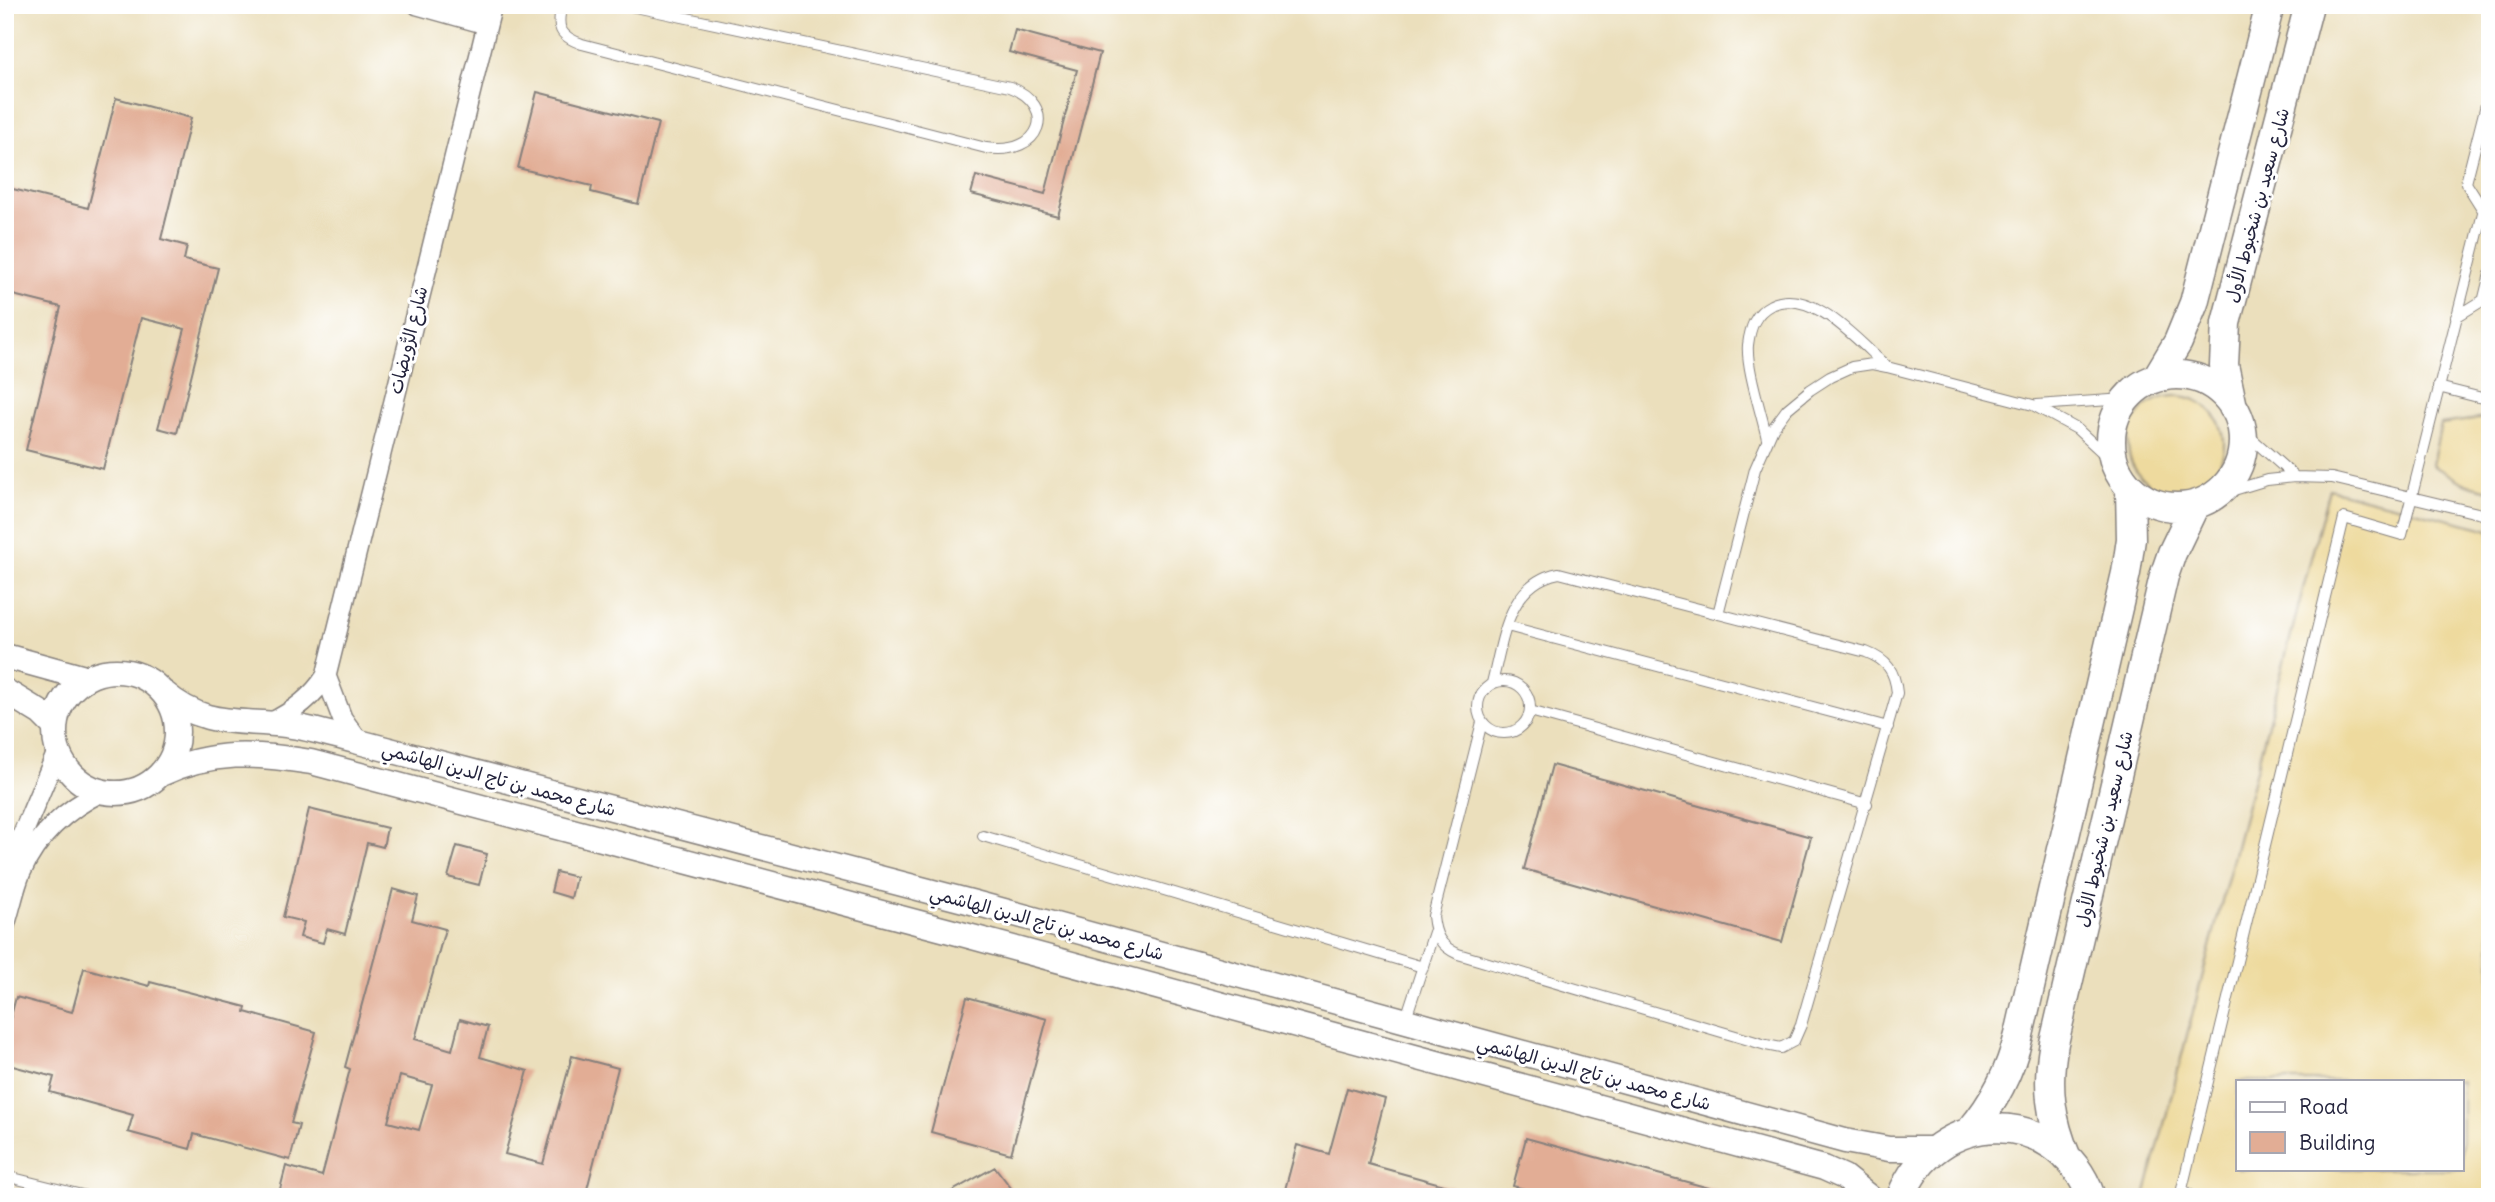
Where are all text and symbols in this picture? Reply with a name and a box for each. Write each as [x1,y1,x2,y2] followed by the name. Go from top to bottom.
[2220,105,2295,305] street label: شارع سعيد بن شخبوط الأول
[383,284,434,397] street label: شارع الرُّويضات
[2070,729,2139,930] street label: شارع سعيد بن شخبوط الأول
[378,737,618,826] street label: شارع محمد بن تاج الدين الهاشمي
[926,881,1166,970] street label: شارع محمد بن تاج الدين الهاشمي
[1473,1031,1713,1120] street label: شارع محمد بن تاج الدين الهاشمي
[2236,1080,2464,1170] legend
[2299,1093,2348,1120] text: Road
[2299,1129,2375,1156] text: Building

